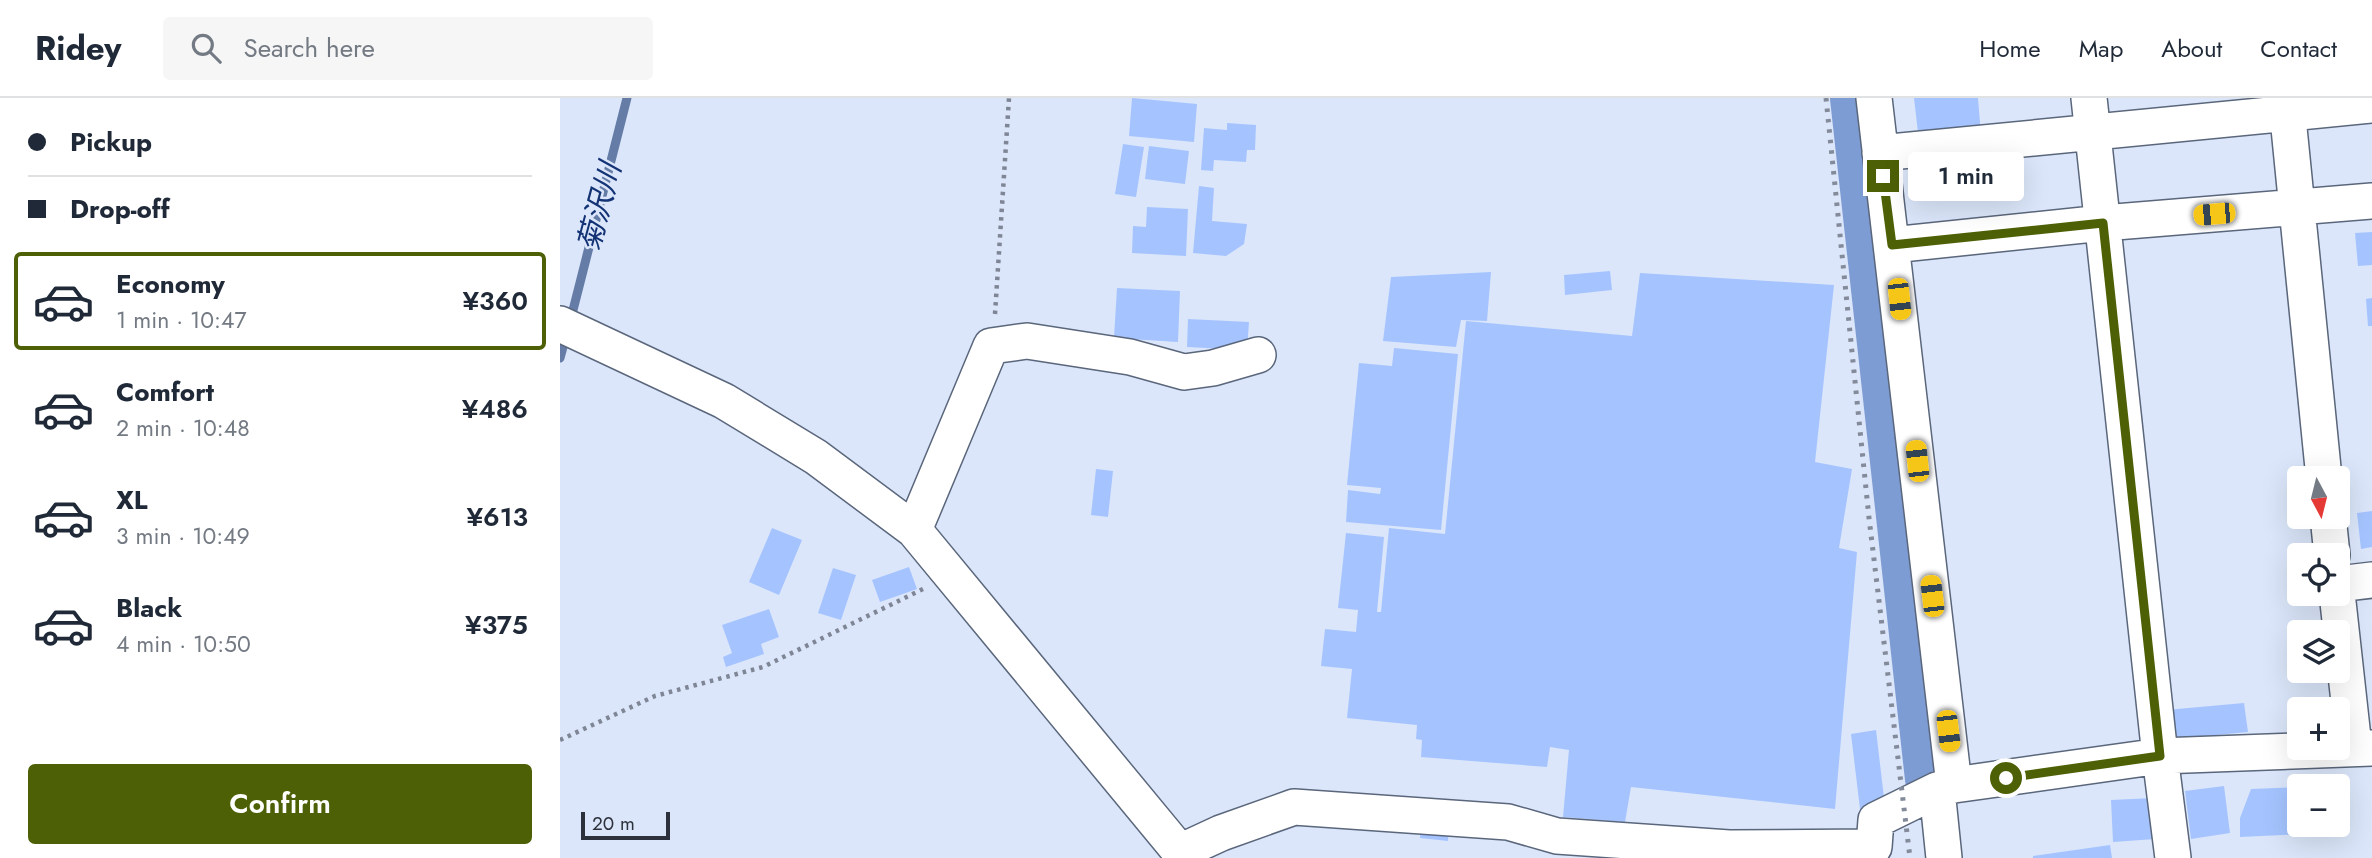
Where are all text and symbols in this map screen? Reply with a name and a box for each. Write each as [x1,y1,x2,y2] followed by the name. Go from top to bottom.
[163,17,653,80] search box
[35,25,121,72] text: Ridey
[187,29,225,67] icon: search
[243,29,375,67] text: Search here
[1979,31,2041,66] text: Home
[2079,31,2123,66] text: Map
[2161,31,2222,66] text: About
[2260,31,2337,66] text: Contact
[70,123,152,161] text: Pickup
[1908,152,2023,200] callout: 1 min
[567,155,632,256] water label: 菊沢川
[1938,159,1994,193] text: 1 min
[1867,160,1899,192] route end
[70,190,170,228] text: Drop-off
[2193,202,2236,226] car
[116,265,225,303] text: Economy
[32,270,95,333] icon: car
[1887,277,1912,321] car
[462,282,528,320] text: ¥360
[116,303,246,337] text: 1 min · 10:47
[116,373,214,411] text: Comfort
[32,378,95,441] icon: car
[462,390,528,428] text: ¥486
[116,411,250,445] text: 2 min · 10:48
[1905,439,1930,483] car
[2287,466,2350,528] north arrow
[2287,466,2350,837] map controls
[116,481,148,519] text: XL
[32,486,95,549] icon: car
[466,498,528,536] text: ¥613
[116,519,250,553] text: 3 min · 10:49
[2287,543,2350,606] button: locate
[1920,574,1945,618] car
[116,589,182,627] text: Black
[32,594,95,657] icon: car
[465,606,528,644] text: ¥375
[2287,620,2350,683] button: layers
[116,627,251,661] text: 4 min · 10:50
[2287,697,2350,760] button: +
[1936,709,1961,753] car
[1990,762,2022,794] route start
[28,764,532,844] button: Confirm
[2287,774,2350,837] button: −
[581,809,670,841] scale bar
[592,810,635,837] text: 20 m

